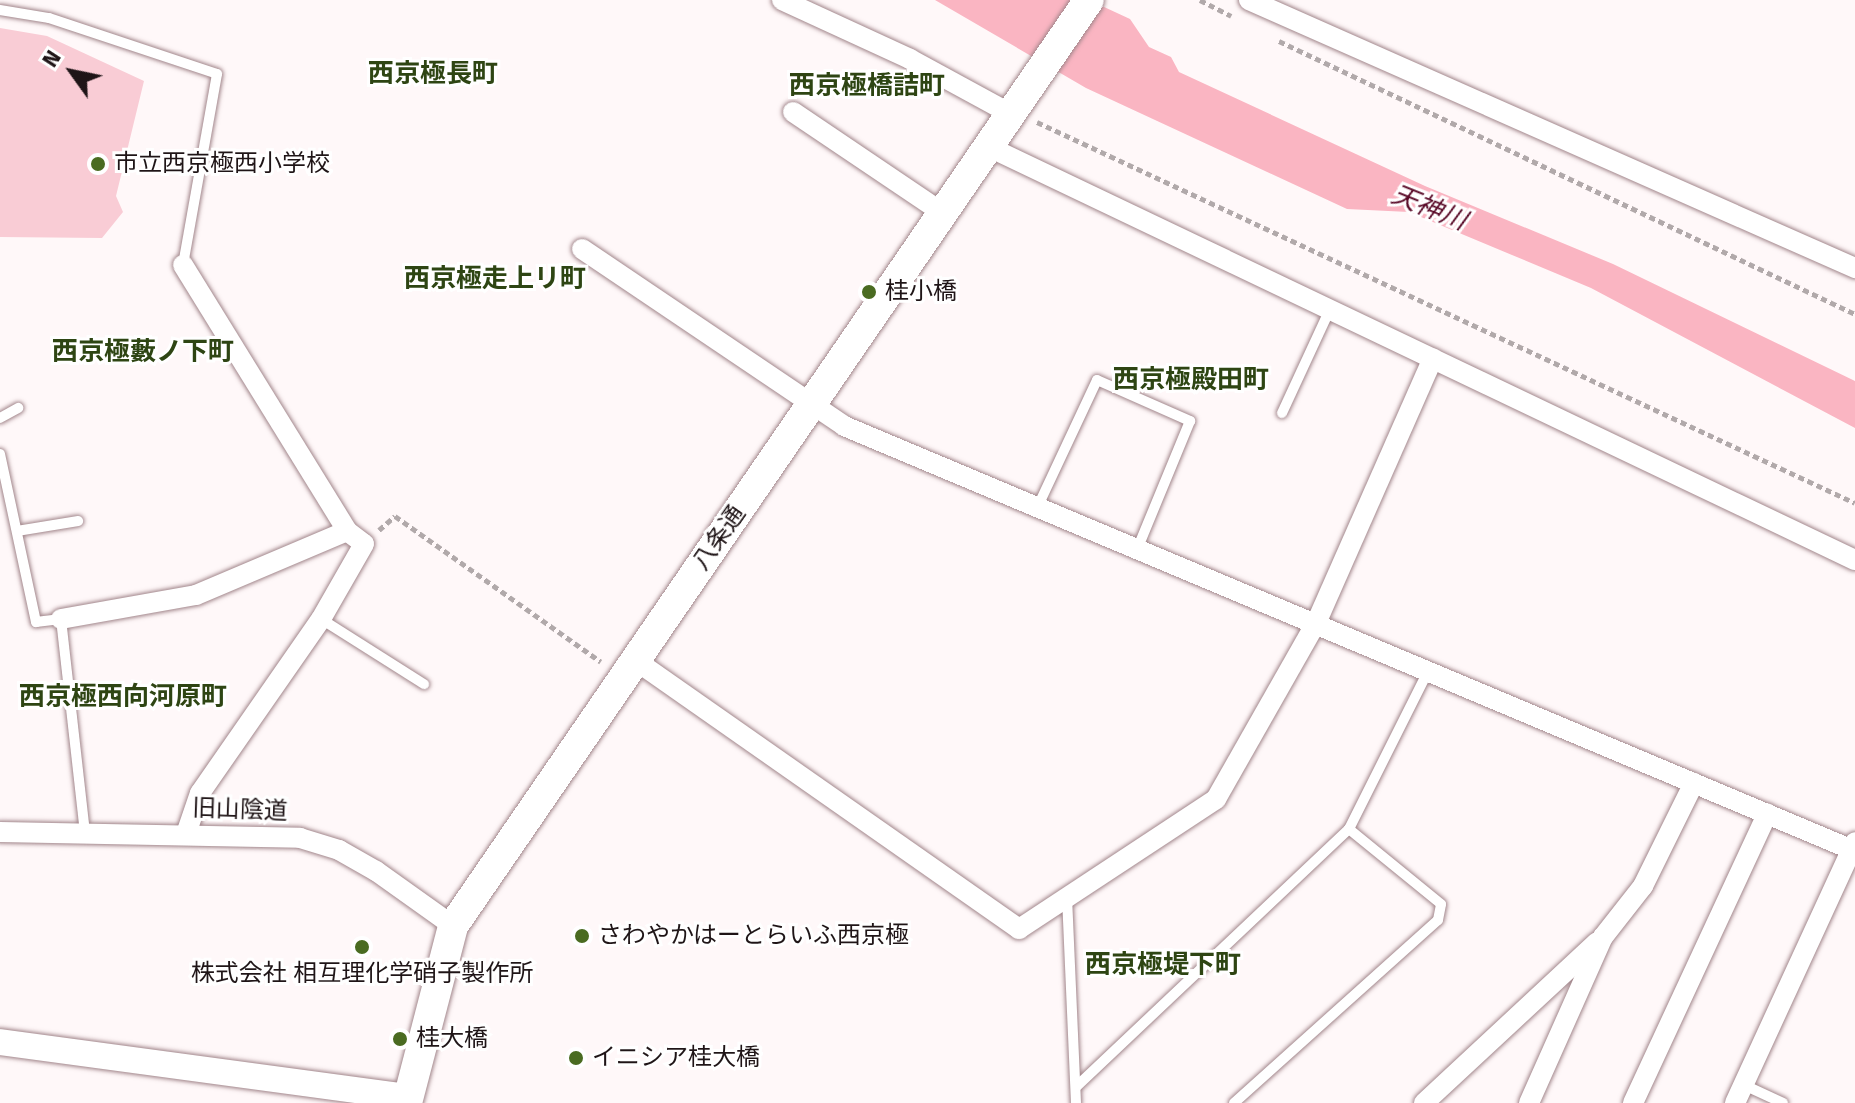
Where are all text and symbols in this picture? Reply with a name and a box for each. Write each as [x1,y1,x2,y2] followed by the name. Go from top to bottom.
[32,32,112,112] north arrow
[36,45,67,72] text: N
[368,58,498,90] district label: 西京極長町
[789,70,945,102] district label: 西京極橋詰町
[114,150,330,178] place label: 市立西京極西小学校
[89,155,107,173] marker: 市立西京極西小学校
[1387,179,1471,237] water label: 天神川
[404,263,586,295] district label: 西京極走上リ町
[885,278,957,306] place label: 桂小橋
[860,283,878,301] marker: 桂小橋
[52,336,234,368] district label: 西京極藪ノ下町
[1113,364,1269,396] district label: 西京極殿田町
[687,500,751,576] street label: 八条通
[19,681,227,713] district label: 西京極西向河原町
[192,794,288,826] street label: 旧山陰道
[598,922,910,950] place label: さわやかはーとらいふ西京極
[573,927,591,945] marker: さわやかはーとらいふ西京極
[353,938,371,956] marker: 株式会社 相互理化学硝子製作所
[1085,949,1241,981] district label: 西京極堤下町
[191,960,533,988] place label: 株式会社 相互理化学硝子製作所
[416,1025,488,1053] place label: 桂大橋
[391,1030,409,1048] marker: 桂大橋
[592,1044,760,1072] place label: イニシア桂大橋
[567,1049,585,1067] marker: イニシア桂大橋

